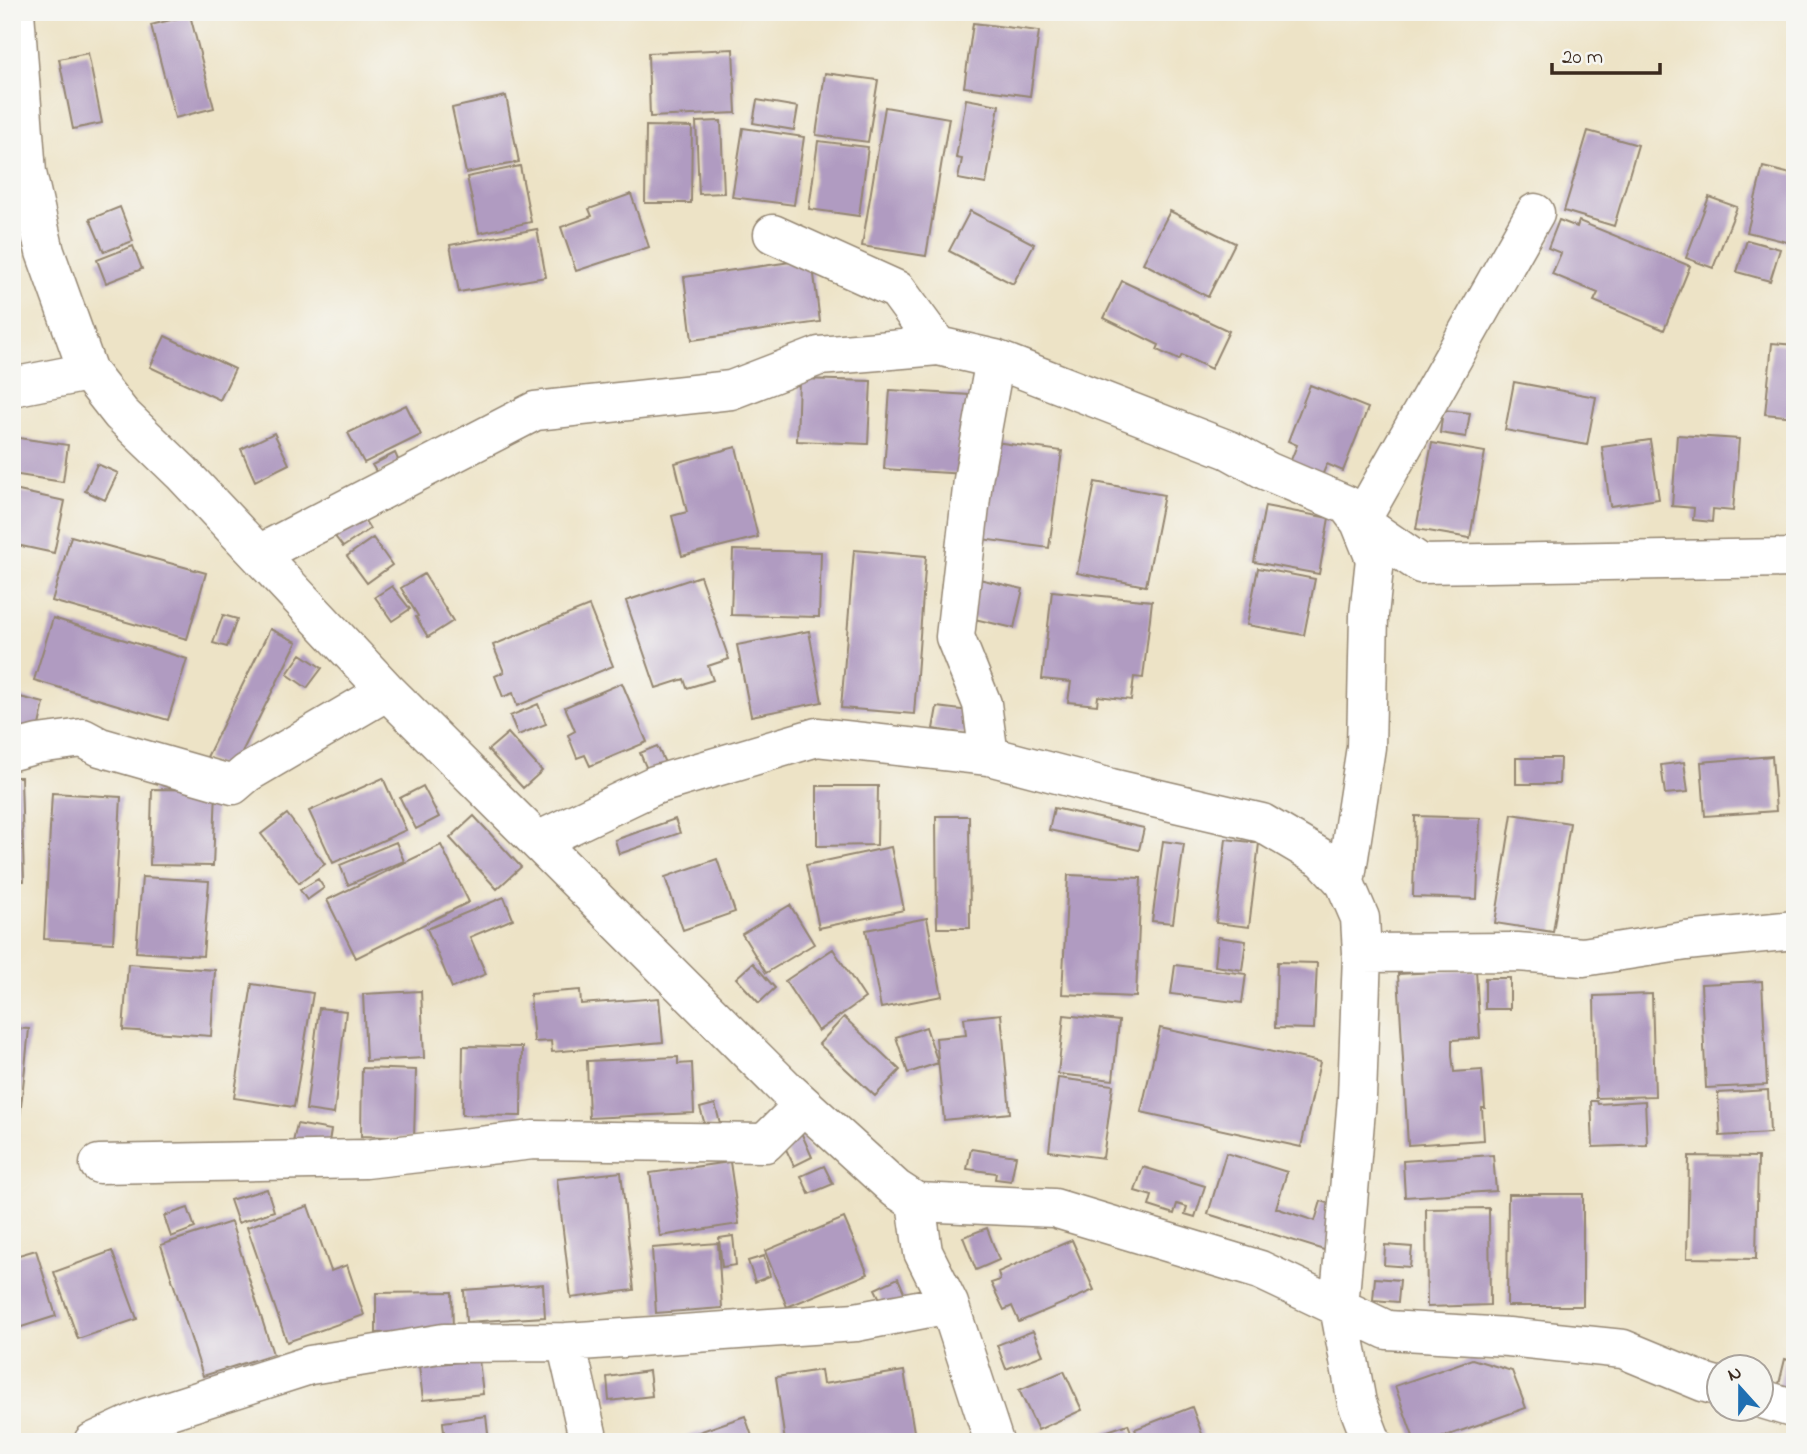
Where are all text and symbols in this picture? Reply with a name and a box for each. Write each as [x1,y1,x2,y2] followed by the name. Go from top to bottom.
[1552,32,1660,76] scale bar
[1562,43,1603,73] text: 20 m
[1706,1352,1776,1422] north arrow
[1724,1359,1746,1389] text: N

